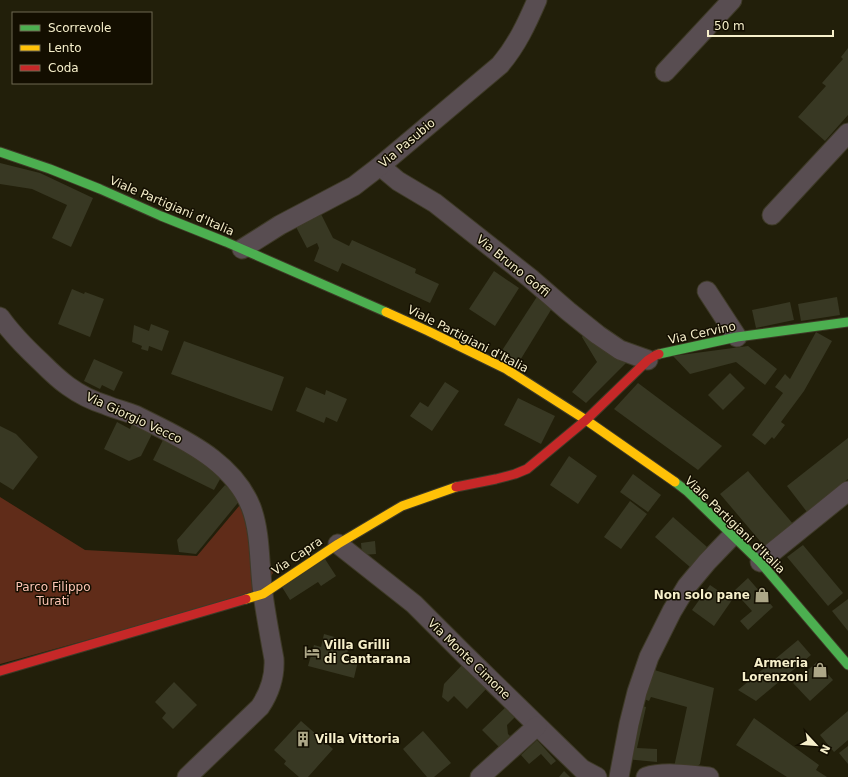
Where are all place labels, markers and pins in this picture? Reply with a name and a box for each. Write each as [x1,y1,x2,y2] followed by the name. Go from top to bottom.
[753,586,771,604] shop icon: Non solo pane
[654,588,750,602] place label: Non solo pane
[324,638,411,666] place label: Villa Grilli di Cantarana
[303,643,321,661] hotel icon: Villa Grilli di Cantarana
[742,656,808,684] place label: Armeria Lorenzoni
[811,661,829,679] shop icon: Armeria Lorenzoni
[294,730,312,748] building icon: Villa Vittoria
[315,732,400,746] place label: Villa Vittoria

